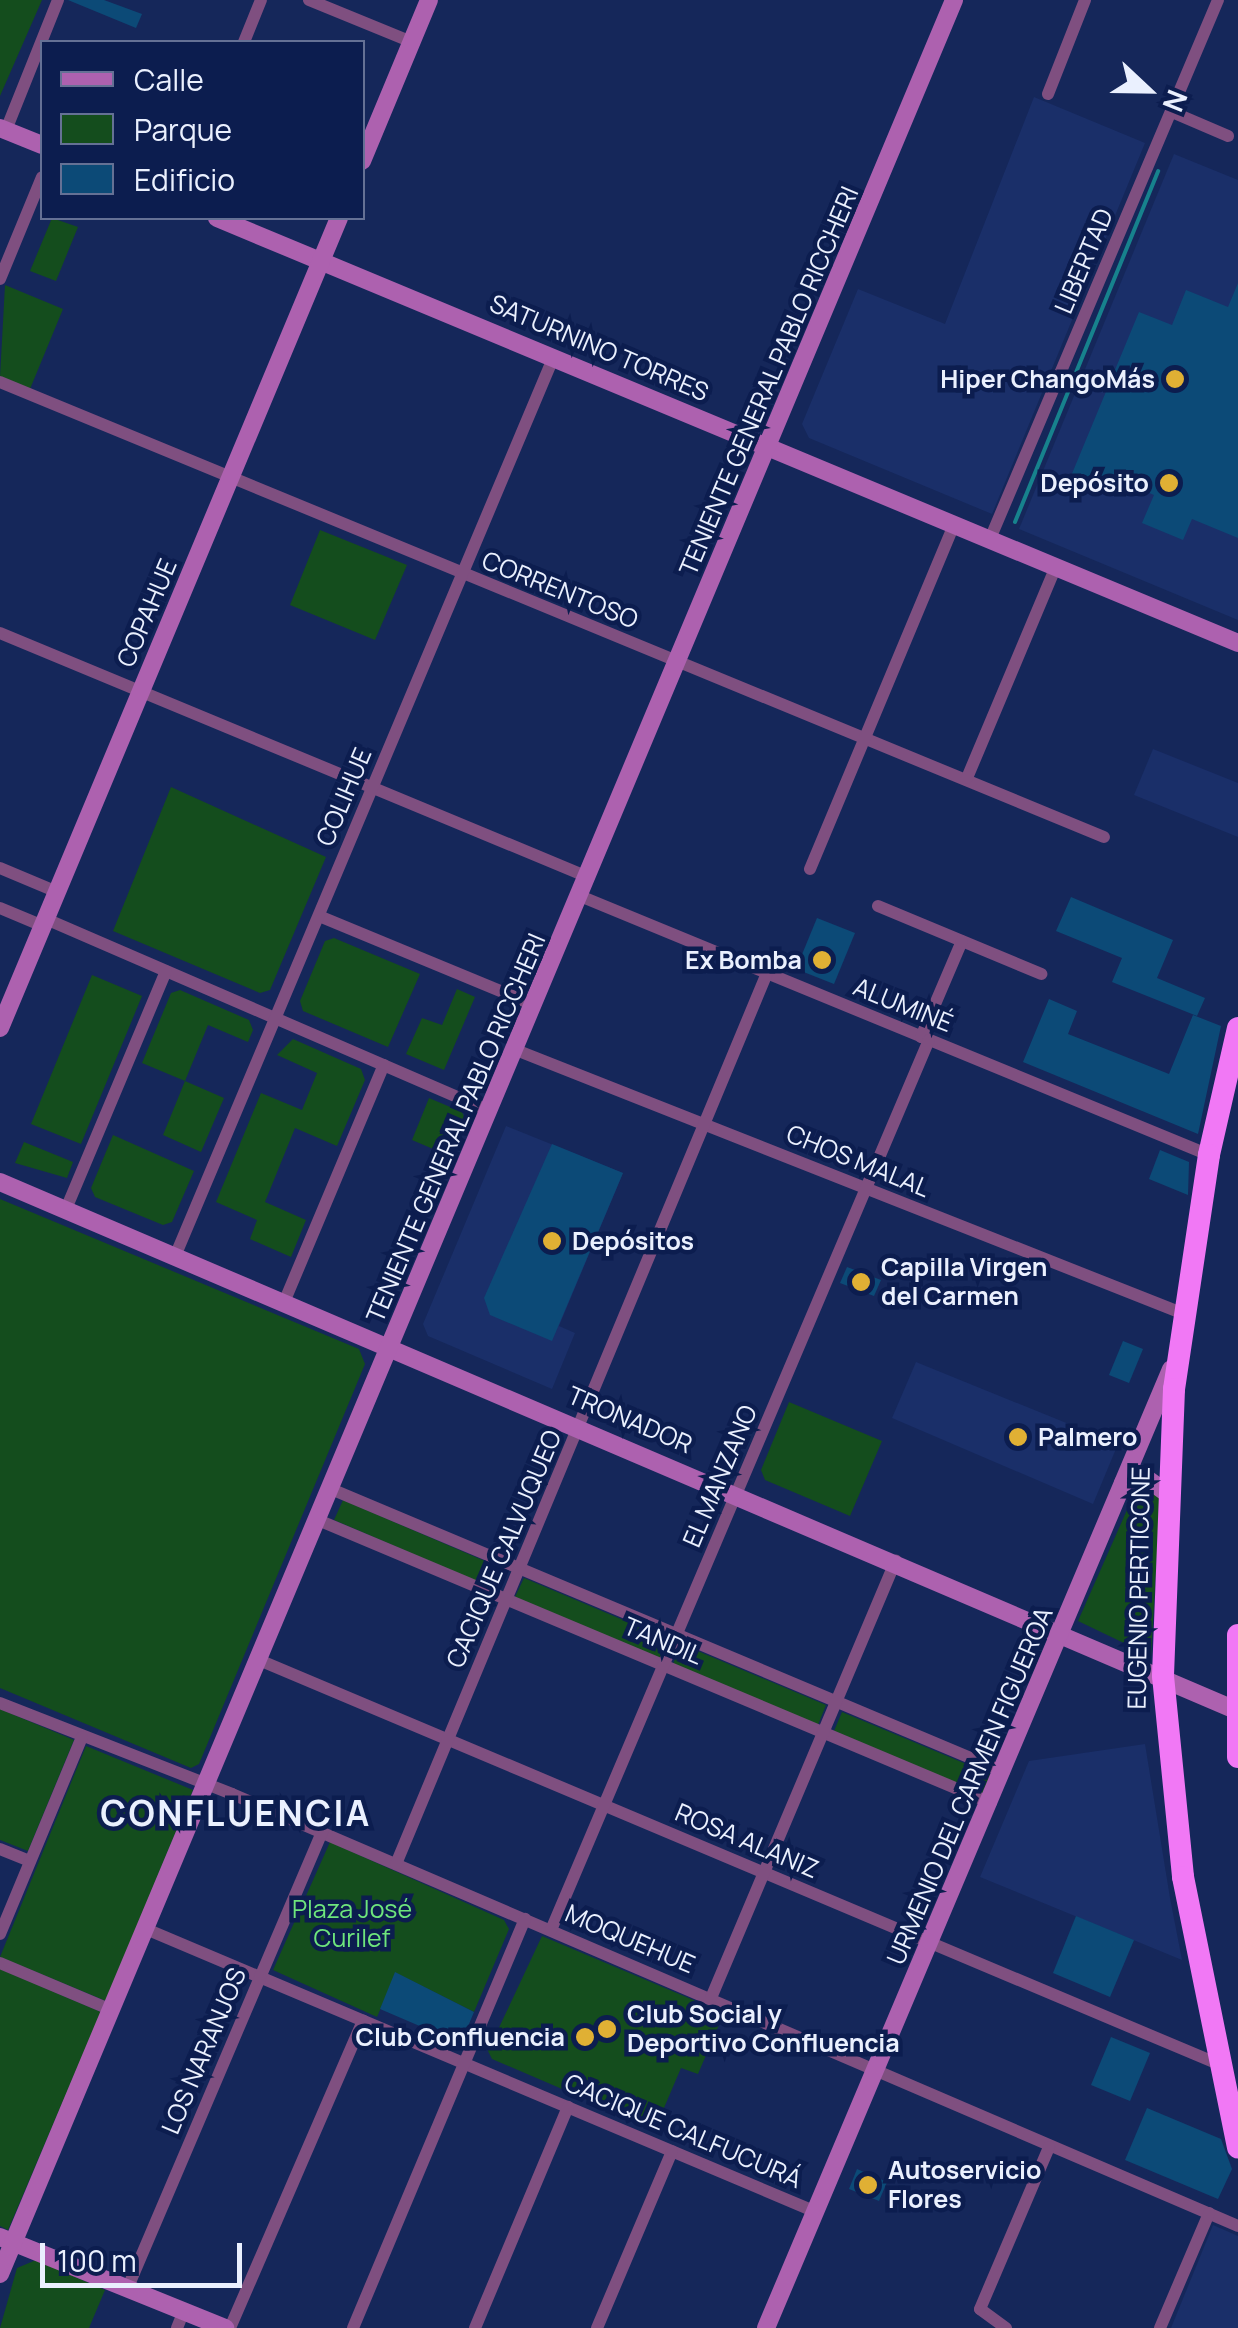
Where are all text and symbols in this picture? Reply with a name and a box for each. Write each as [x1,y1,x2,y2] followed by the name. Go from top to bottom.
[40,40,365,220] legend
[1098,40,1198,140] north arrow
[134,59,204,100] text: Calle
[1154,85,1197,118] text: N
[134,109,232,150] text: Parque
[134,159,235,200] text: Edificio
[673,181,865,581] street label: TENIENTE GENERAL PABLO RICCHERI
[1049,204,1119,318] street label: LIBERTAD
[485,288,713,408] street label: SATURNINO TORRES
[940,364,1155,394] place label: Hiper ChangoMás
[1164,368,1186,390] marker: Hiper ChangoMás
[1040,468,1149,498] place label: Depósito
[1158,472,1180,494] marker: Depósito
[478,545,642,635] street label: CORRENTOSO
[111,554,183,672] street label: COPAHUE
[310,744,378,850] street label: COLIHUE
[360,928,552,1328] street label: TENIENTE GENERAL PABLO RICCHERI
[685,945,802,975] place label: Ex Bomba
[811,949,833,971] marker: Ex Bomba
[849,972,957,1038] street label: ALUMINÉ
[782,1119,934,1203] street label: CHOS MALAL
[572,1226,694,1256] place label: Depósitos
[541,1230,563,1252] marker: Depósitos
[881,1253,1047,1312] place label: Capilla Virgen del Carmen
[850,1271,872,1293] marker: Capilla Virgen del Carmen
[563,1380,697,1460] street label: TRONADOR
[676,1400,764,1552] street label: EL MANZANO
[1038,1422,1138,1452] place label: Palmero
[440,1426,568,1672] street label: CACIQUE CALVUQUEO
[1007,1426,1029,1448] marker: Palmero
[1122,1466,1156,1710] street label: EUGENIO PERTICONE
[881,1602,1059,1970] street label: URMENIO DEL CARMEN FIGUEROA
[619,1611,707,1671] street label: TANDIL
[100,1792,372,1834] district label: CONFLUENCIA
[671,1797,823,1885] street label: ROSA ALANIZ
[292,1895,412,1954] park label: Plaza José Curilef
[561,1898,699,1980] street label: MOQUEHUE
[156,1963,252,2139] street label: LOS NARANJOS
[627,2000,900,2059] place label: Club Social y Deportivo Confluencia
[596,2018,618,2040] marker: Club Social y Deportivo Confluencia
[356,2022,565,2052] place label: Club Confluencia
[574,2026,596,2048] marker: Club Confluencia
[560,2067,806,2195] street label: CACIQUE CALFUCURÁ
[888,2156,1042,2215] place label: Autoservicio Flores
[857,2174,879,2196] marker: Autoservicio Flores
[45,2223,248,2285] scale bar
[57,2240,137,2281] text: 100 m

